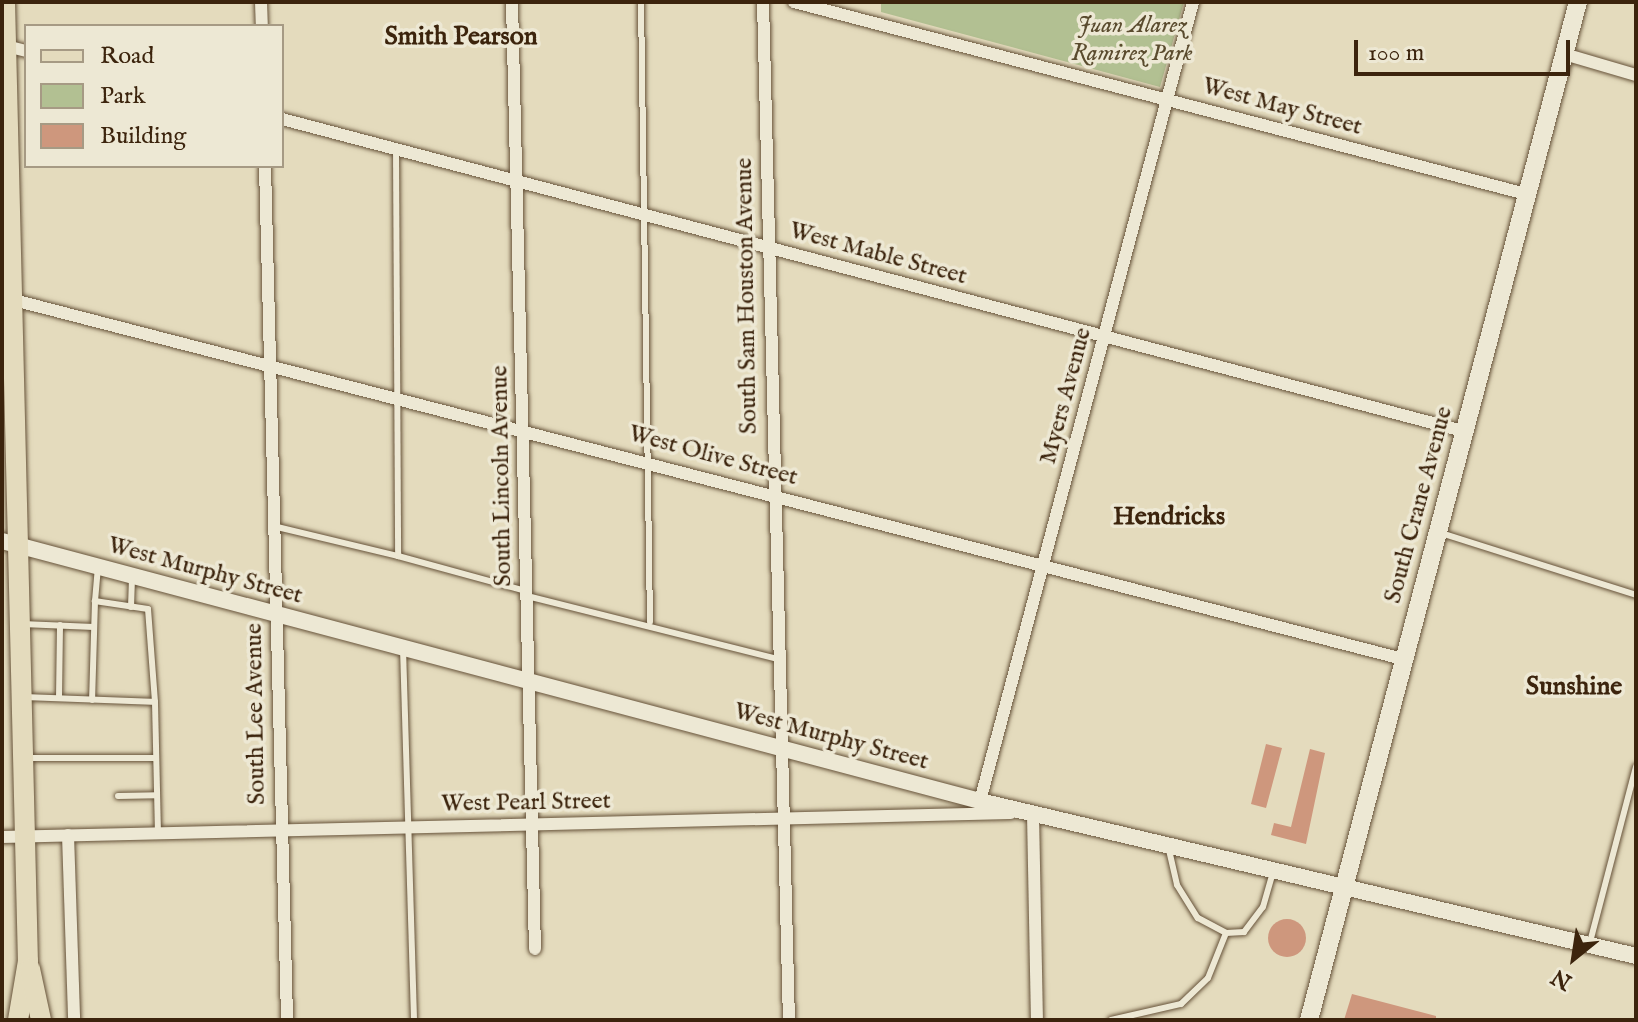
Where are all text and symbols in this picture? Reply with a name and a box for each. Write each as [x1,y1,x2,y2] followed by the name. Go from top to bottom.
[1071,12,1193,68] park label: Juan Alarez Ramirez Park
[384,21,538,53] district label: Smith Pearson
[24,24,284,168] legend
[1358,24,1574,74] scale bar
[1368,38,1424,69] text: 100 m
[100,41,154,72] text: Road
[1199,72,1365,142] street label: West May Street
[100,81,146,112] text: Park
[100,121,186,152] text: Building
[730,157,764,435] street label: South Sam Houston Avenue
[786,216,970,292] street label: West Mable Street
[1034,324,1098,468] street label: Myers Avenue
[486,365,518,587] street label: South Lincoln Avenue
[1379,403,1459,607] street label: South Crane Avenue
[625,420,801,492] street label: West Olive Street
[1113,501,1225,533] district label: Hendricks
[105,531,305,611] street label: West Murphy Street
[240,623,272,805] street label: South Lee Avenue
[1526,671,1622,703] district label: Sunshine
[731,697,931,777] street label: West Murphy Street
[441,787,611,819] street label: West Pearl Street
[1534,918,1614,998] north arrow
[1547,962,1577,996] text: N

